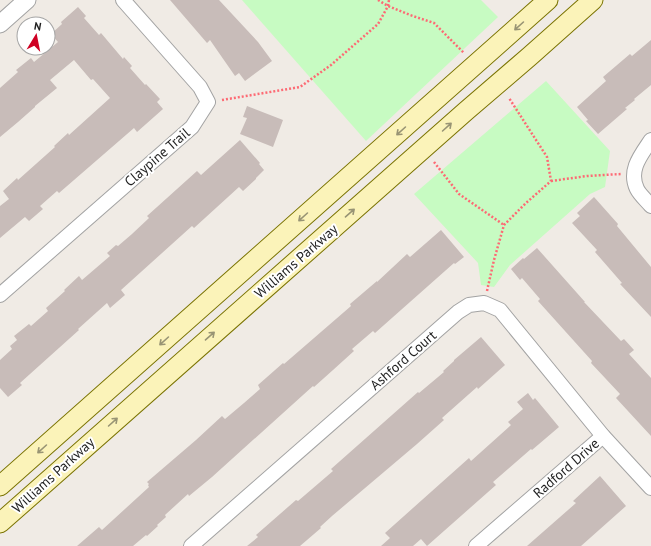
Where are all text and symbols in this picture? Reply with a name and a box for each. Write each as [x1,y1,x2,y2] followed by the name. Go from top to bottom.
[16,16,56,56] north arrow
[33,19,43,34] text: N
[514,21,524,30] one-way arrow
[442,123,452,132] one-way arrow
[121,124,193,190] street label: Claypine Trail
[396,126,406,135] one-way arrow
[345,209,355,218] one-way arrow
[298,213,308,222] one-way arrow
[251,220,342,302] street label: Williams Parkway
[366,326,440,394] street label: Ashford Court
[205,332,215,341] one-way arrow
[159,336,169,345] one-way arrow
[108,418,118,427] one-way arrow
[8,433,98,517] street label: Williams Parkway
[529,434,603,502] street label: Radford Drive
[37,444,47,453] one-way arrow

